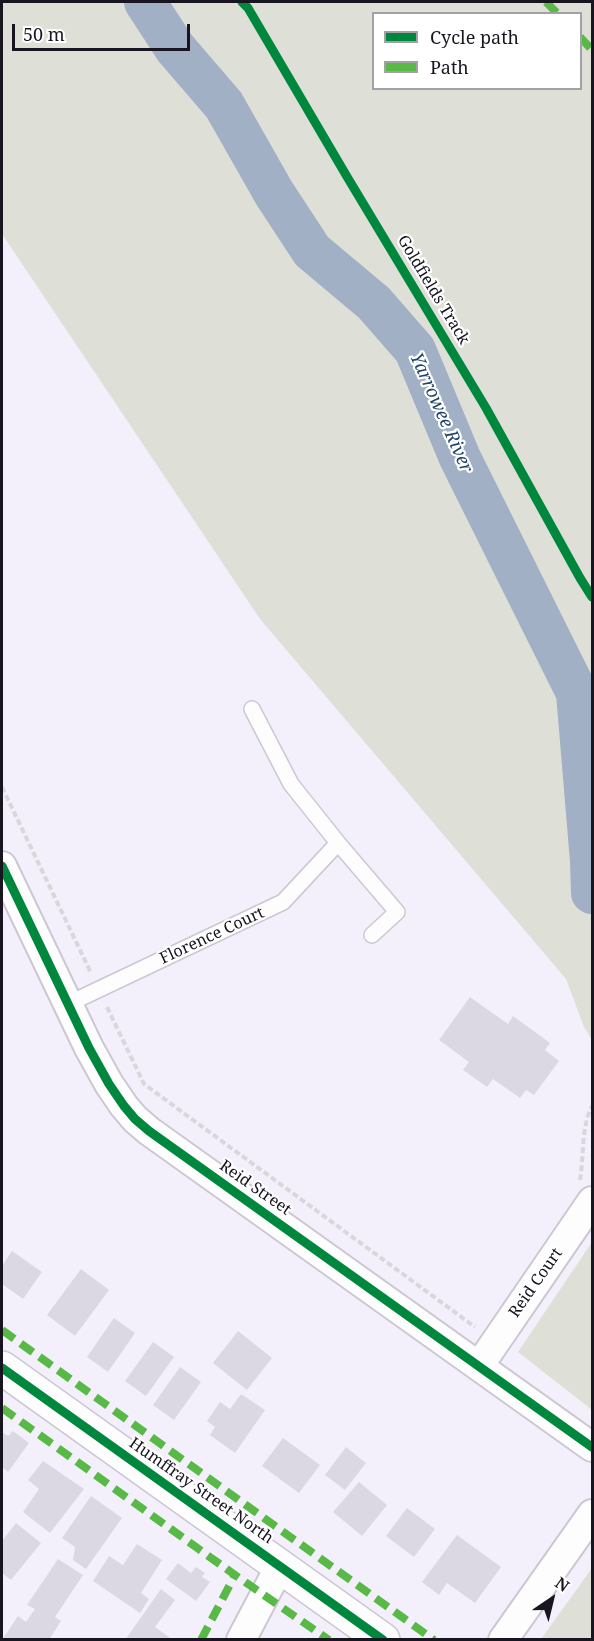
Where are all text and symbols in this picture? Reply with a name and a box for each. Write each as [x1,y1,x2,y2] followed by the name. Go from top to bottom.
[15,12,194,50] scale bar
[372,12,582,90] legend
[23,22,65,46] text: 50 m
[430,25,519,49] text: Cycle path
[430,55,469,79] text: Path
[393,232,473,348] street label: Goldfields Track
[405,350,477,476] water label: Yarrowee River
[157,903,267,969] street label: Florence Court
[216,1156,294,1220] street label: Reid Street
[505,1245,567,1321] street label: Reid Court
[125,1434,277,1548] street label: Humffray Street North
[522,1569,582,1629] north arrow
[551,1572,574,1597] text: N

